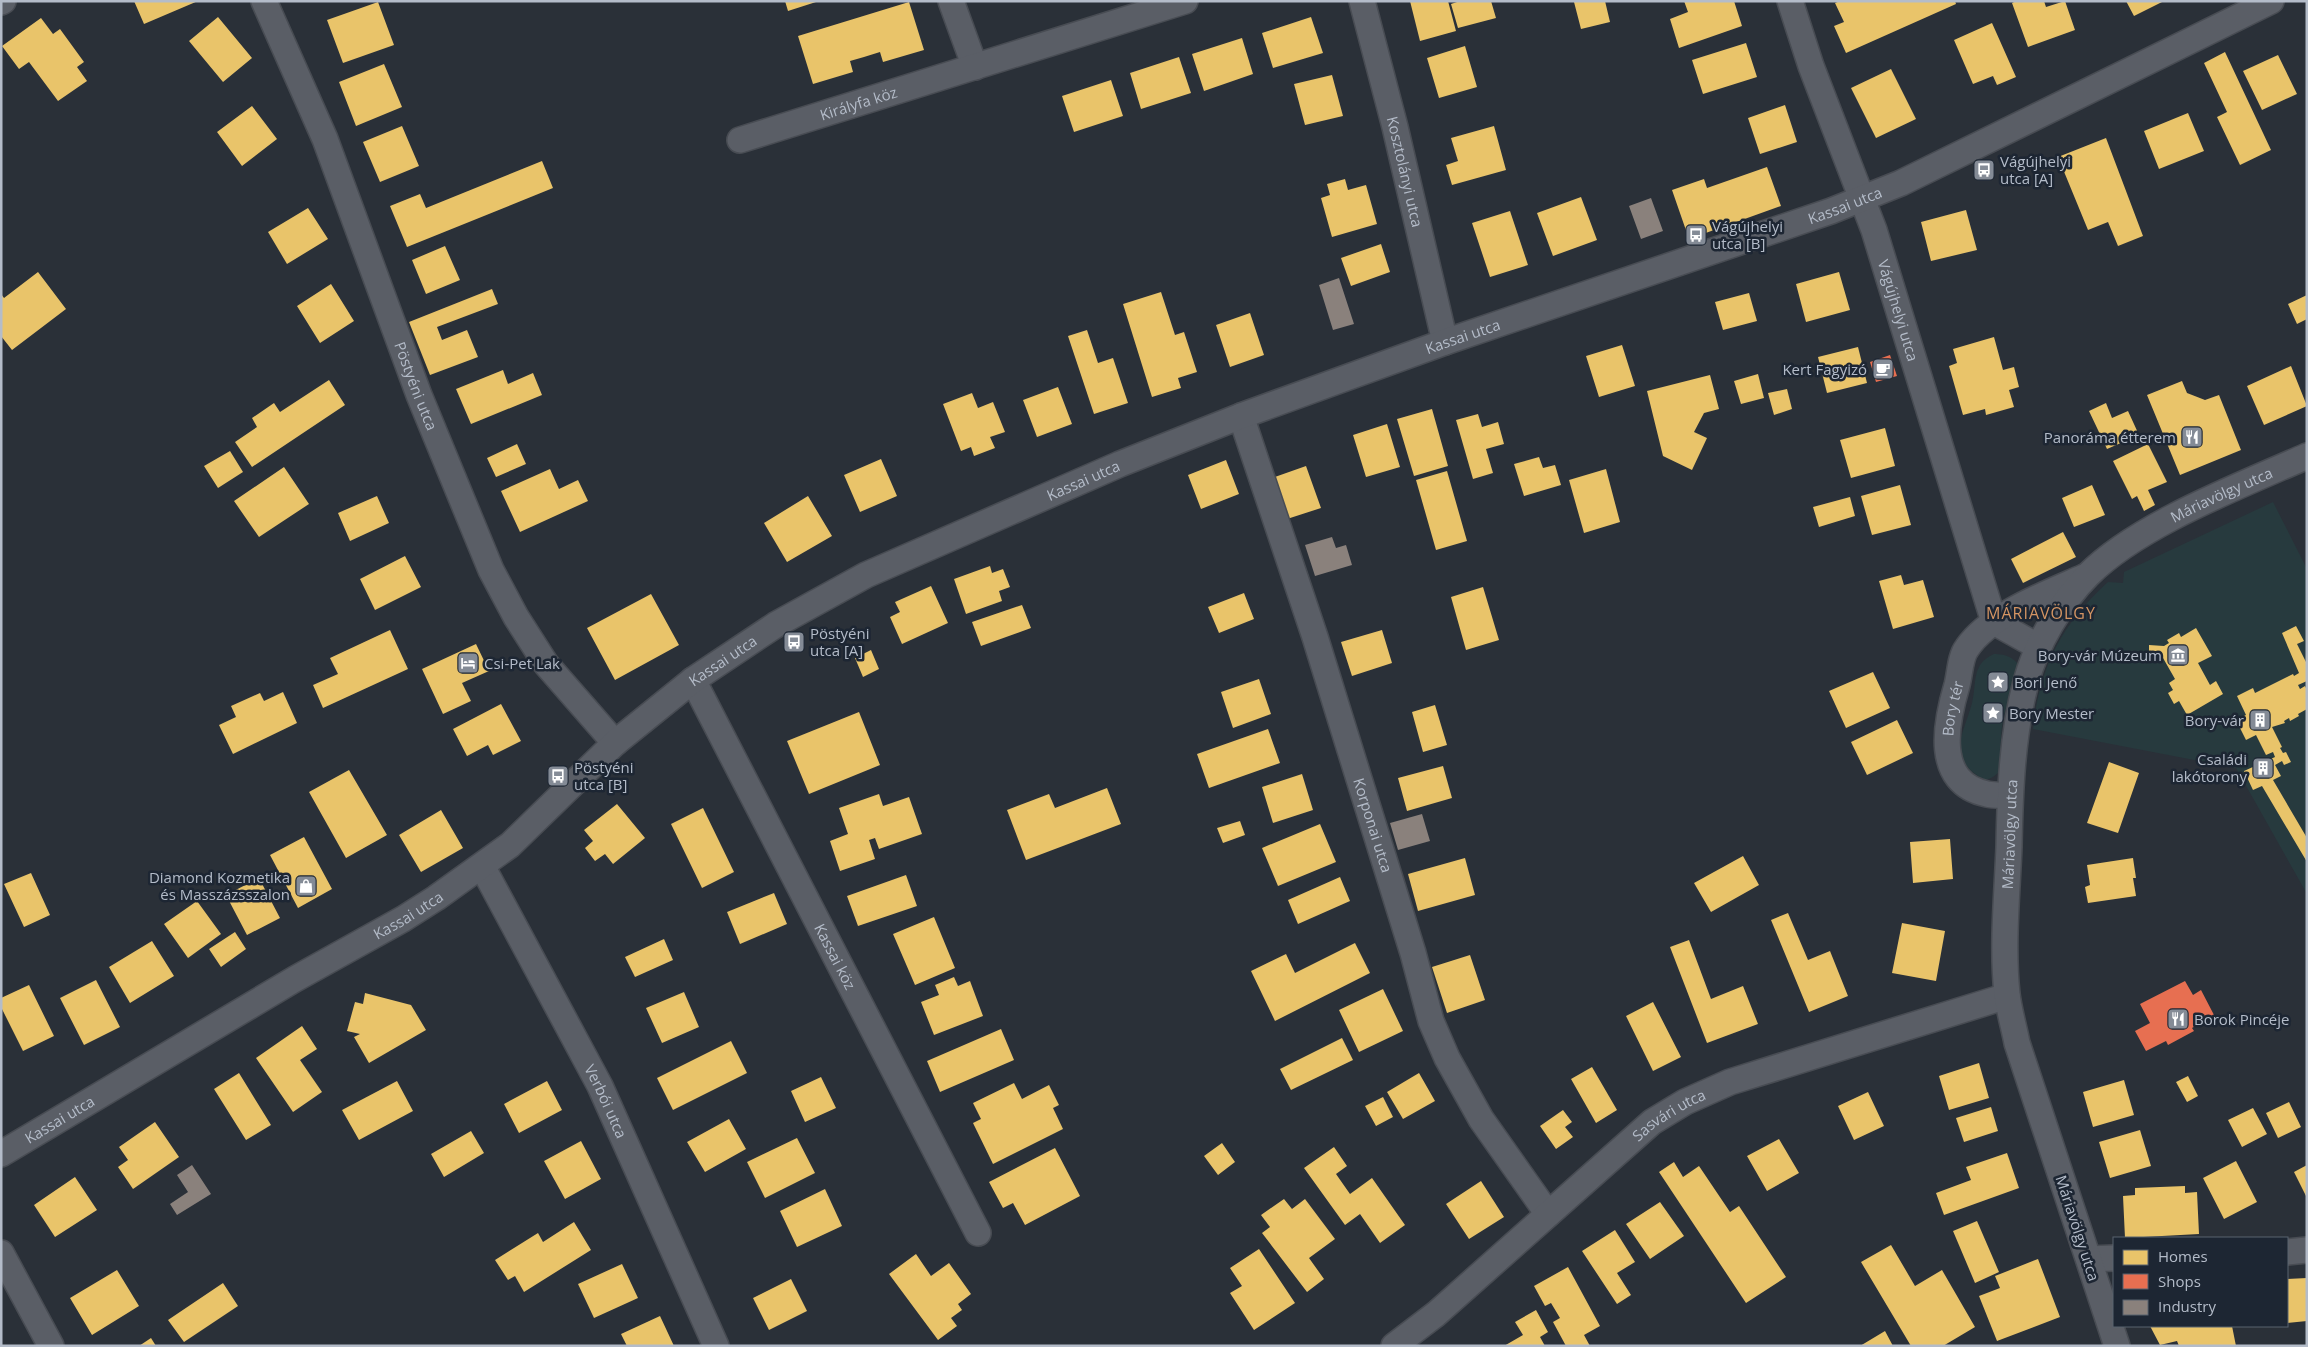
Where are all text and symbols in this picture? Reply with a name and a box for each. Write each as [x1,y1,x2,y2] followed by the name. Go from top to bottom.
[817,82,900,125] street label: Királyfa köz
[1383,114,1428,229] street label: Kosztolányi utca
[2000,151,2071,188] place label: Vágújhelyi utca [A]
[1972,158,1996,182] bus stop icon: Vágújhelyi utca [A]
[1805,182,1885,228] street label: Kassai utca
[1712,216,1783,253] place label: Vágújhelyi utca [B]
[1684,223,1708,247] bus stop icon: Vágújhelyi utca [B]
[1874,257,1924,364] street label: Vágújhelyi utca
[1422,314,1503,358] street label: Kassai utca
[390,339,442,433] street label: Pöstyéni utca
[1871,357,1895,381] cafe icon: Kert Fagyizó
[1782,359,1867,379] place label: Kert Fagyizó
[2180,425,2204,449] restaurant icon: Panoráma étterem
[2044,427,2176,447] place label: Panoráma étterem
[1043,455,1123,505] street label: Kassai utca
[2167,462,2276,527] street label: Máriavölgy utca
[1986,602,2096,624] district label: MÁRIAVÖLGY
[810,623,869,660] place label: Pöstyéni utca [A]
[685,630,761,690] street label: Kassai utca
[782,630,806,654] bus stop icon: Pöstyéni utca [A]
[2166,643,2190,667] museum icon: Bory-vár Múzeum
[2038,645,2162,665] place label: Bory-vár Múzeum
[456,651,480,675] hotel icon: Csi-Pet Lak
[484,653,560,673] place label: Csi-Pet Lak
[1986,670,2010,694] place icon: Bori Jenő
[2014,672,2077,692] place label: Bori Jenő
[1937,679,1968,737] street label: Bory tér
[1981,701,2005,725] place icon: Bory Mester
[2009,703,2094,723] place label: Bory Mester
[2248,708,2272,732] building icon: Bory-vár
[2185,710,2244,730] place label: Bory-vár
[2172,749,2247,786] place label: Családi lakótorony
[2251,756,2275,780] building icon: Családi lakótorony
[574,757,633,794] place label: Pöstyéni utca [B]
[546,764,570,788] bus stop icon: Pöstyéni utca [B]
[1349,775,1397,875] street label: Korponai utca
[1997,779,2021,890] street label: Máriavölgy utca
[149,867,290,904] place label: Diamond Kozmetika és Masszázsszalon
[294,874,318,898] shop icon: Diamond Kozmetika és Masszázsszalon
[370,886,447,944] street label: Kassai utca
[810,920,861,993] street label: Kassai köz
[2166,1007,2190,1031] restaurant icon: Borok Pincéje
[2194,1009,2289,1029] place label: Borok Pincéje
[580,1061,632,1141] street label: Verbói utca
[1628,1084,1709,1145] street label: Sasvári utca
[21,1091,98,1148] street label: Kassai utca
[2051,1173,2105,1283] street label: Máriavölgy utca
[2113,1237,2288,1327] legend
[2158,1246,2208,1266] text: Homes
[2158,1271,2201,1291] text: Shops
[2158,1296,2216,1316] text: Industry

